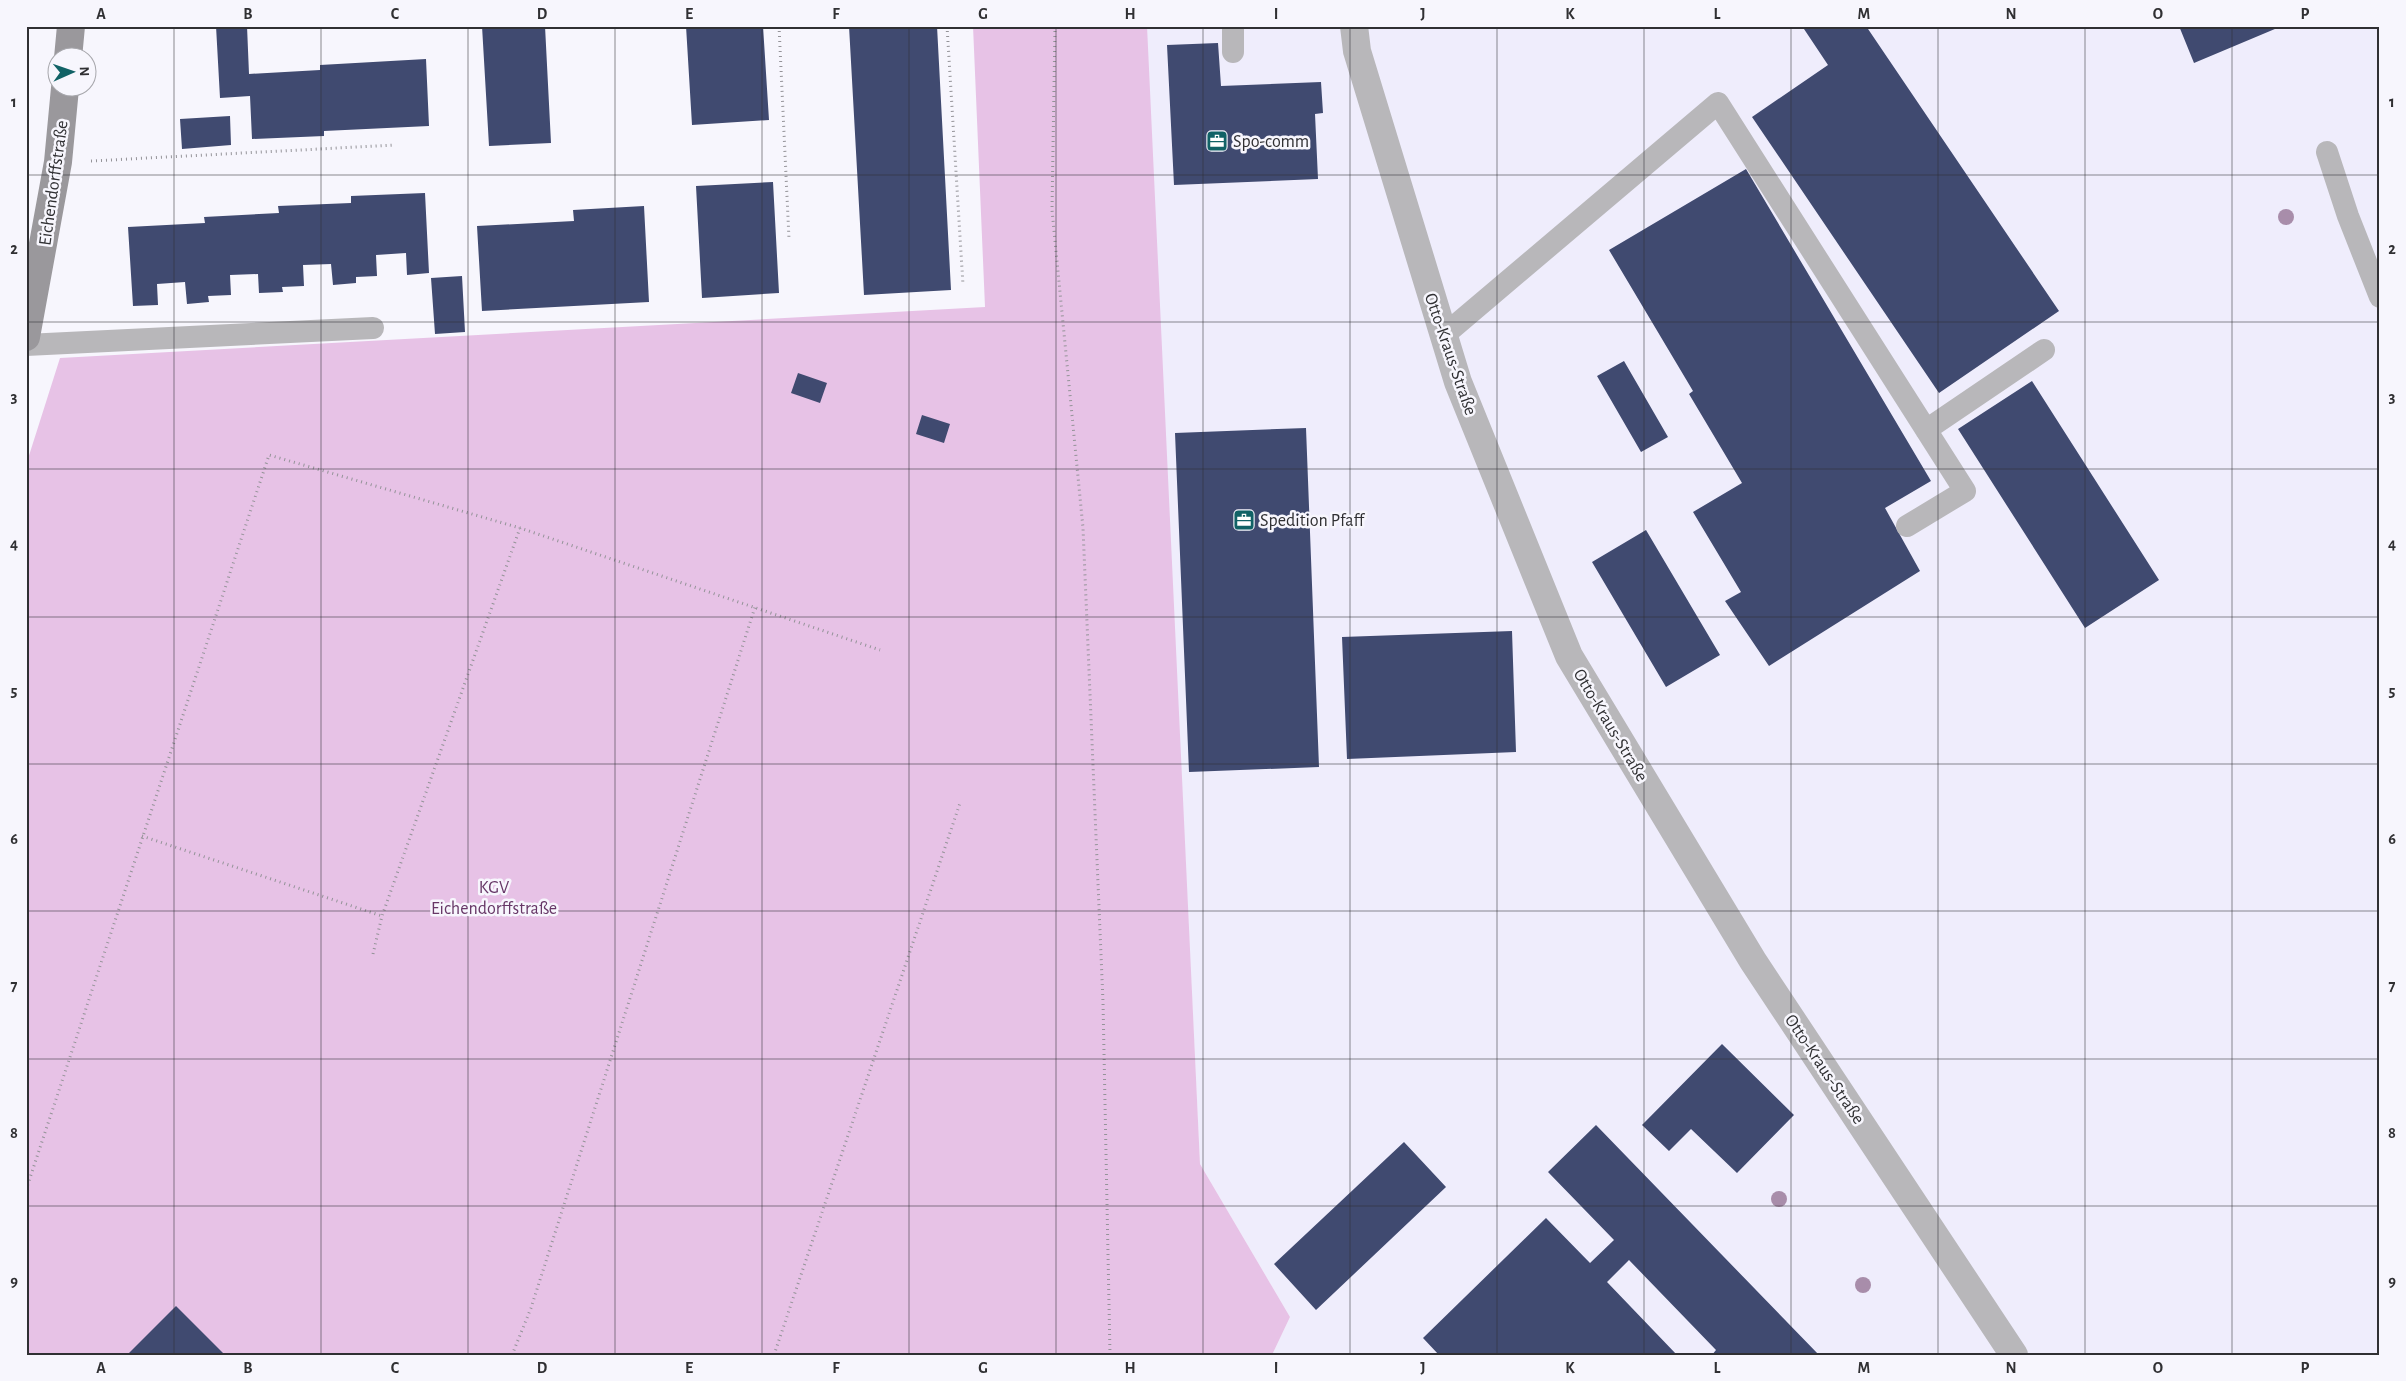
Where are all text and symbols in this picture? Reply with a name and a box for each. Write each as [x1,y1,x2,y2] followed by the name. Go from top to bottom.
[96,6,106,22] text: A
[243,6,253,22] text: B
[391,6,400,22] text: C
[537,6,548,22] text: D
[685,6,693,22] text: E
[832,6,840,22] text: F
[978,6,988,22] text: G
[1124,6,1136,22] text: H
[1274,6,1278,22] text: I
[1420,6,1426,22] text: J
[1565,6,1575,22] text: K
[1714,6,1721,22] text: L
[1858,6,1870,22] text: M
[2005,6,2017,22] text: N
[2153,6,2163,22] text: O
[2301,6,2310,22] text: P
[48,48,98,98] north arrow
[77,66,91,77] text: N
[11,94,17,110] text: 1
[2389,94,2395,110] text: 1
[36,119,72,247] street label: Eichendorffstraße
[1205,129,1229,153] office icon: Spo-comm
[1233,133,1309,151] place label: Spo-comm
[10,241,18,257] text: 2
[2388,241,2396,257] text: 2
[1421,291,1479,418] street label: Otto-Kraus-Straße
[11,389,18,405] text: 3
[2389,389,2396,405] text: 3
[1232,508,1256,532] office icon: Spedition Pfaff
[1260,512,1366,530] place label: Spedition Pfaff
[10,536,18,552] text: 4
[2388,536,2396,552] text: 4
[1569,666,1651,785] street label: Otto-Kraus-Straße
[11,683,18,699] text: 5
[2389,683,2396,699] text: 5
[10,831,18,847] text: 6
[2388,831,2396,847] text: 6
[431,879,557,918] park label: KGV Eichendorffstraße
[11,978,18,994] text: 7
[2389,978,2396,994] text: 7
[1781,1011,1867,1128] street label: Otto-Kraus-Straße
[10,1125,18,1141] text: 8
[2388,1125,2396,1141] text: 8
[10,1273,18,1289] text: 9
[2388,1273,2396,1289] text: 9
[96,1360,106,1376] text: A
[243,1360,253,1376] text: B
[391,1360,400,1376] text: C
[537,1360,548,1376] text: D
[685,1360,693,1376] text: E
[832,1360,840,1376] text: F
[978,1360,988,1376] text: G
[1124,1360,1136,1376] text: H
[1274,1360,1278,1376] text: I
[1420,1360,1426,1376] text: J
[1565,1360,1575,1376] text: K
[1714,1360,1721,1376] text: L
[1858,1360,1870,1376] text: M
[2005,1360,2017,1376] text: N
[2153,1360,2163,1376] text: O
[2301,1360,2310,1376] text: P

